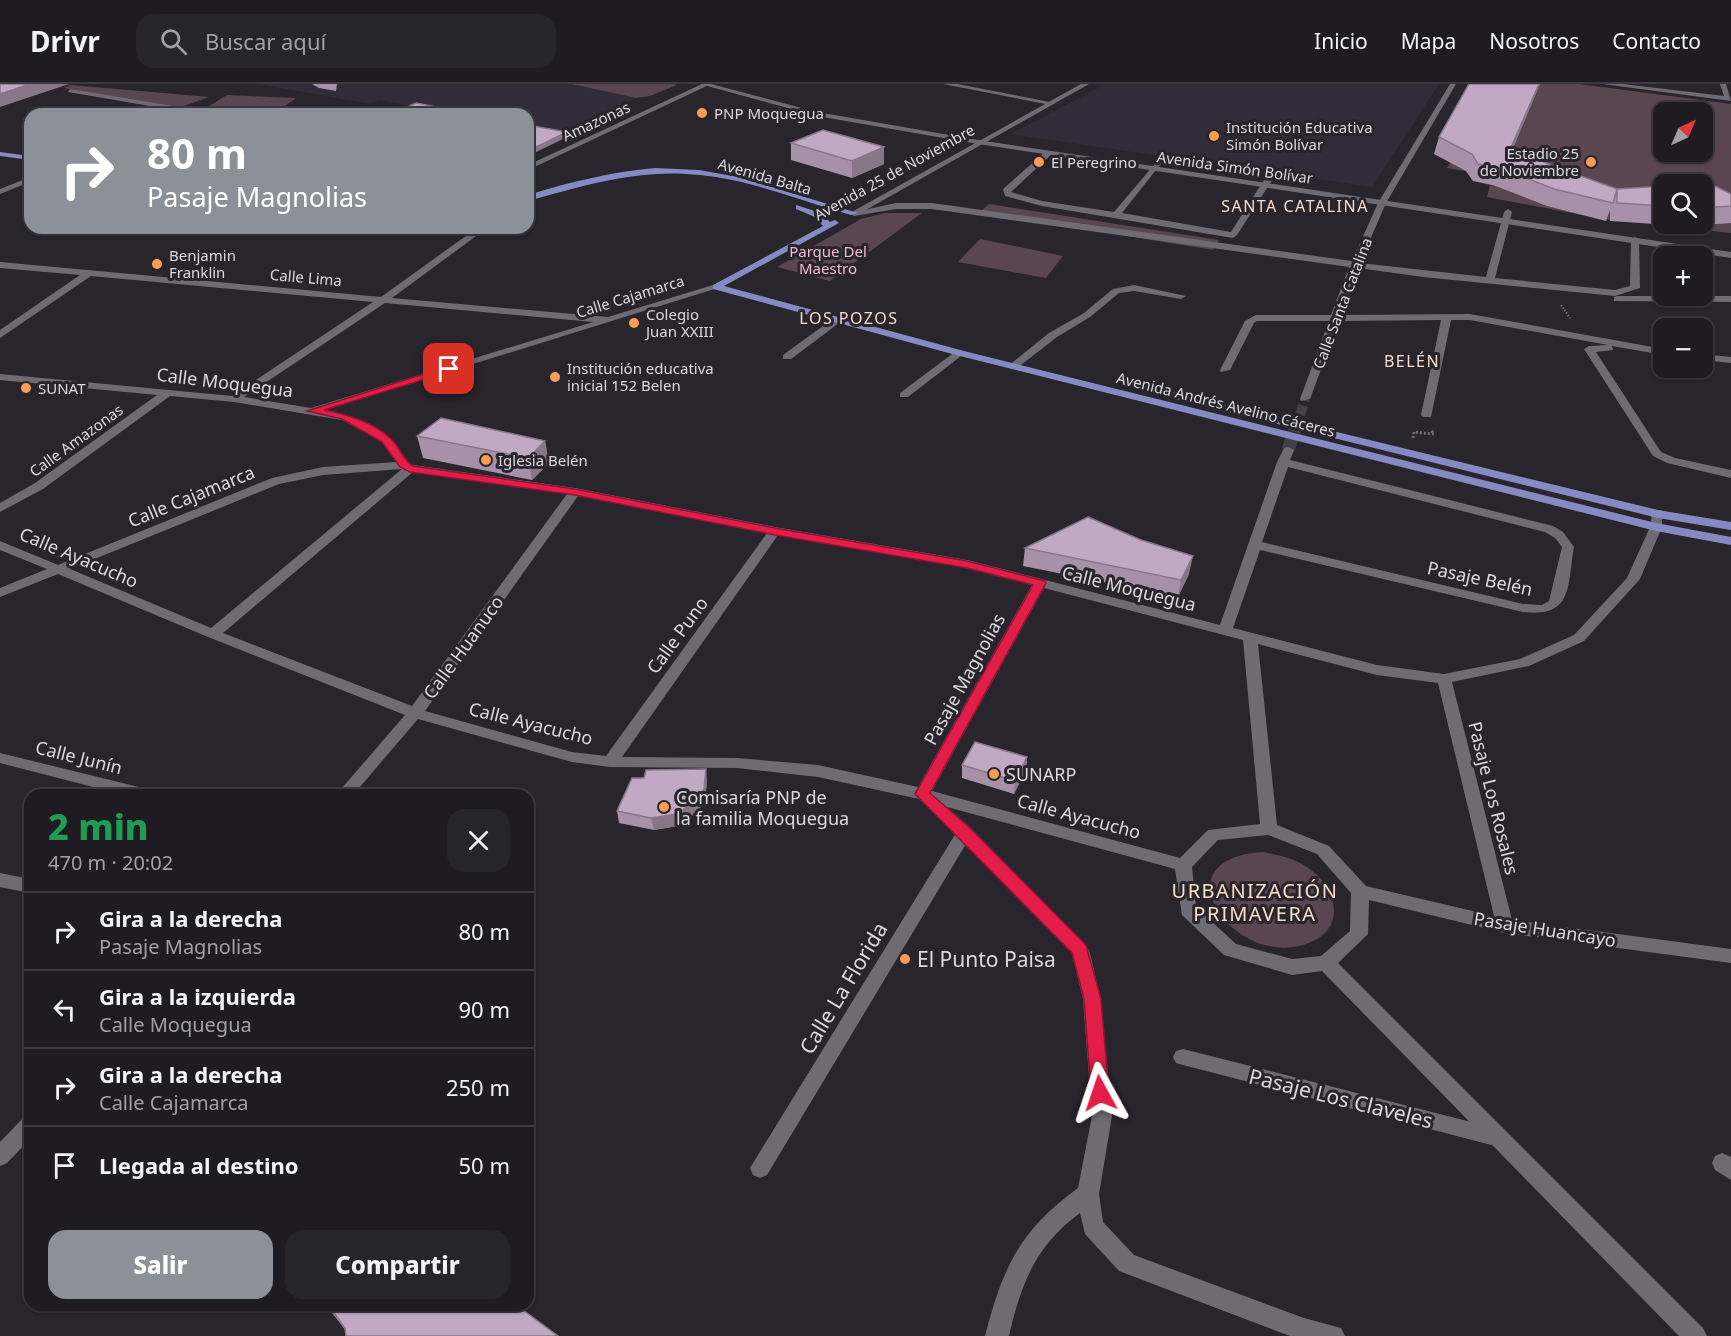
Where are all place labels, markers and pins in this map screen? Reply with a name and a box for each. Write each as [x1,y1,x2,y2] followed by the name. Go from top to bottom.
[714,103,824,123] place label: PNP Moquegua
[695,106,709,120] marker: PNP Moquegua
[1226,117,1373,154] place label: Institución Educativa Simón Bolívar
[1207,129,1221,143] marker: Institución Educativa Simón Bolívar
[1480,143,1579,180] place label: Estadio 25 de Noviembre
[1051,152,1137,172] place label: El Peregrino
[1032,155,1046,169] marker: El Peregrino
[1584,155,1598,169] marker: Estadio 25 de Noviembre
[169,245,236,282] place label: Benjamin Franklin
[150,257,164,271] marker: Benjamin Franklin
[644,304,714,341] place label: Colegio Juan XXIII
[627,316,641,330] marker: Colegio Juan XXIII
[423,343,474,394] pin
[567,358,714,395] place label: Institución educativa inicial 152 Belen
[548,370,562,384] marker: Institución educativa inicial 152 Belen
[38,378,86,398] place label: SUNAT
[19,381,33,395] marker: SUNAT
[498,450,588,470] place label: Iglesia Belén
[479,453,493,467] marker: Iglesia Belén
[1006,762,1076,786] place label: SUNARP
[987,767,1001,781] marker: SUNARP
[676,785,849,830] place label: Comisaría PNP de la familia Moquegua
[657,800,671,814] marker: Comisaría PNP de la familia Moquegua
[917,945,1056,973] place label: El Punto Paisa
[898,952,912,966] marker: El Punto Paisa

